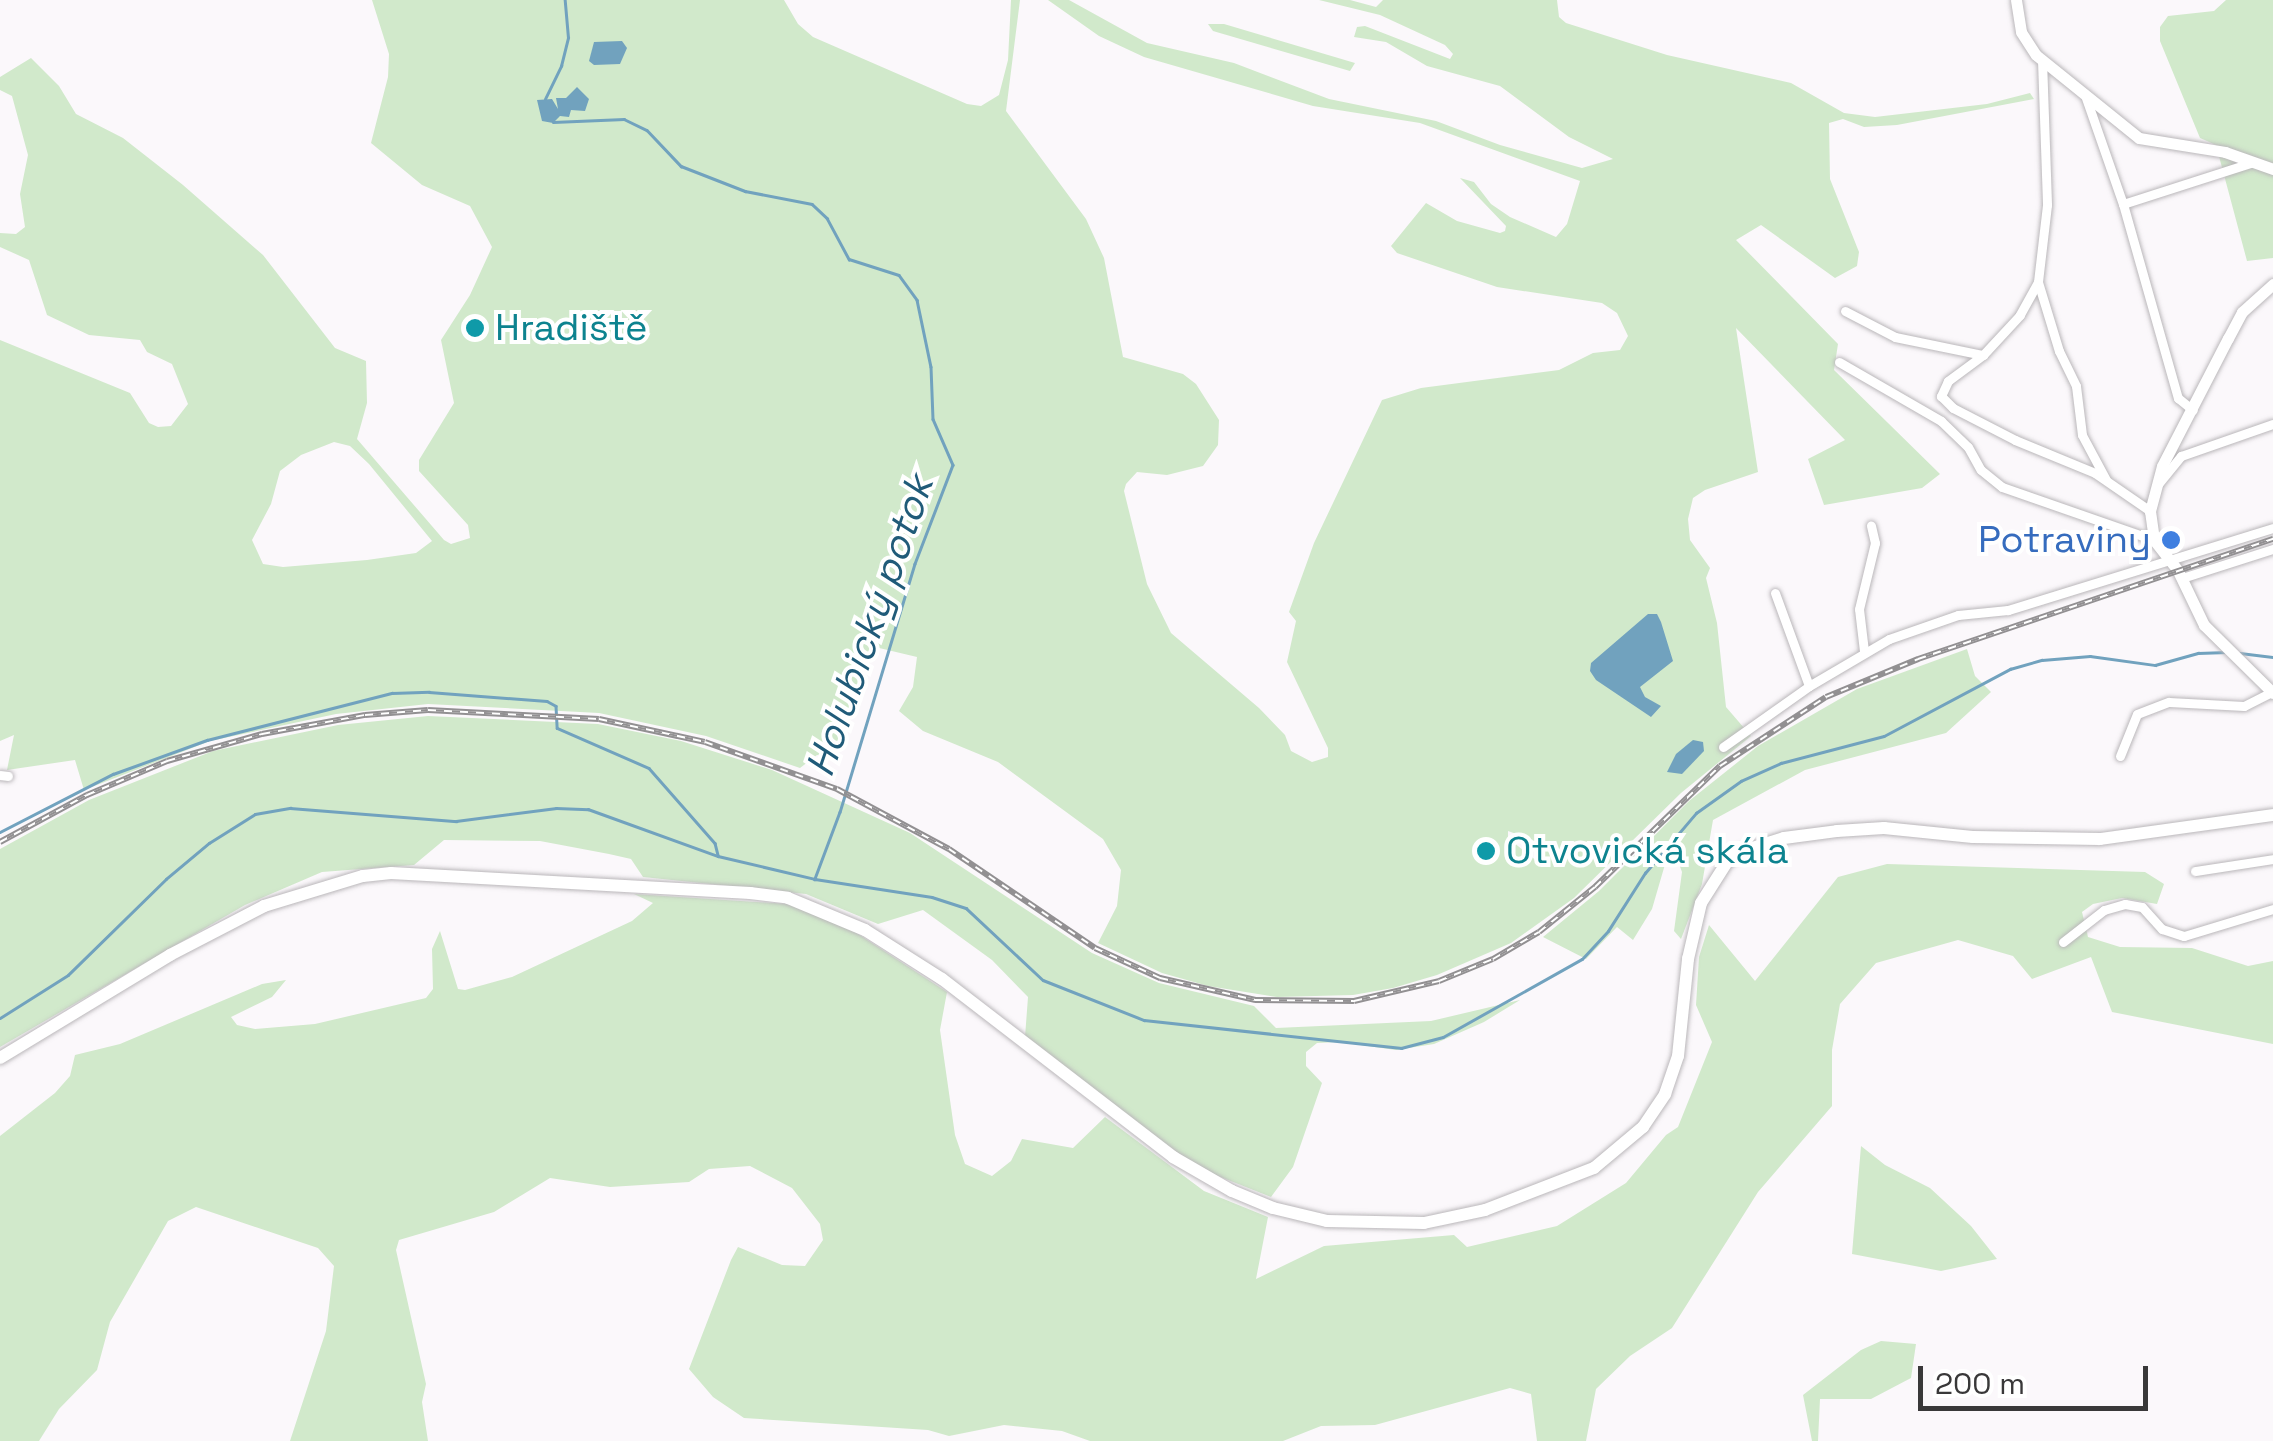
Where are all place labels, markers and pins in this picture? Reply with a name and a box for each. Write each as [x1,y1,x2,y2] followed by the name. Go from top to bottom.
[495,305,648,351] place label: Hradiště
[464,317,486,339] marker: Hradiště
[1978,517,2151,563] place label: Potraviny
[2160,529,2182,551] marker: Potraviny
[1506,828,1789,874] place label: Otvovická skála
[1475,840,1497,862] marker: Otvovická skála

